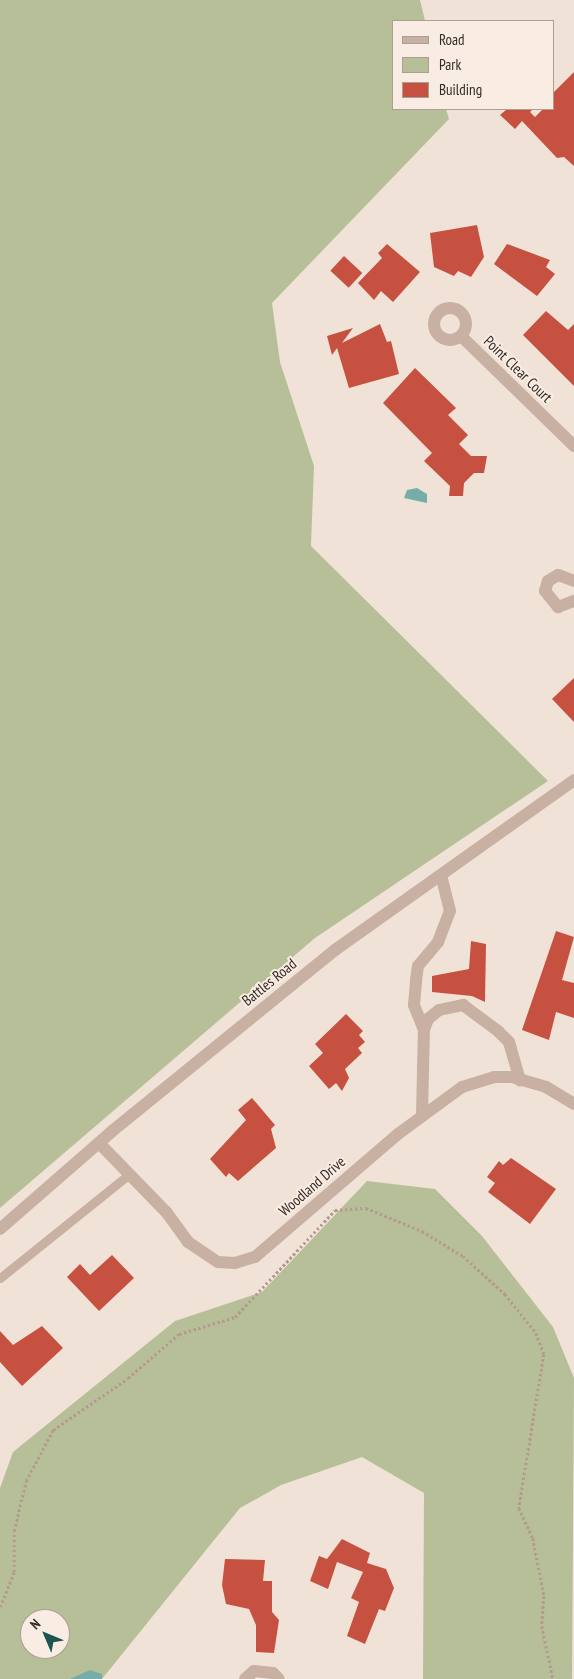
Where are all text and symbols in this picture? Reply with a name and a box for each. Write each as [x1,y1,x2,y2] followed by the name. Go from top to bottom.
[392,20,554,110] legend
[439,30,465,49] text: Road
[439,55,461,74] text: Park
[439,80,482,99] text: Building
[480,332,556,406] street label: Point Clear Court
[238,955,300,1009] street label: Battles Road
[275,1152,349,1220] street label: Woodland Drive
[20,1609,70,1659] north arrow
[26,1615,44,1633] text: N

